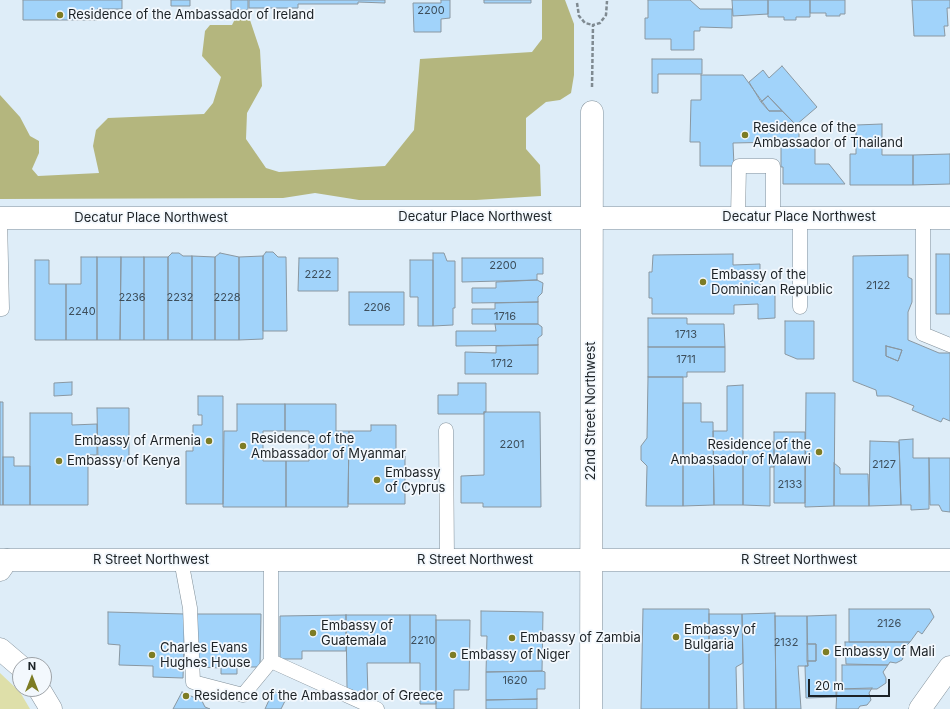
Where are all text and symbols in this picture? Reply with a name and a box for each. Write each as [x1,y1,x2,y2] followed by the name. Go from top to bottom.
[417,4,445,18] house number: 2200
[68,7,314,23] place label: Residence of the Ambassador of Ireland
[55,10,65,20] marker: Residence of the Ambassador of Ireland
[753,120,903,151] place label: Residence of the Ambassador of Thailand
[740,130,750,140] marker: Residence of the Ambassador of Thailand
[398,209,552,225] street label: Decatur Place Northwest
[722,209,876,225] street label: Decatur Place Northwest
[74,210,228,226] street label: Decatur Place Northwest
[489,259,517,273] house number: 2200
[711,267,833,298] place label: Embassy of the Dominican Republic
[305,268,331,282] house number: 2222
[698,277,708,287] marker: Embassy of the Dominican Republic
[866,279,890,293] house number: 2122
[118,291,146,305] house number: 2236
[167,291,193,305] house number: 2232
[214,291,240,305] house number: 2228
[363,301,391,315] house number: 2206
[68,305,96,319] house number: 2240
[494,310,516,324] house number: 1716
[675,328,697,342] house number: 1713
[583,341,599,481] street label: 22nd Street Northwest
[676,353,696,367] house number: 1711
[491,357,513,371] house number: 1712
[251,431,406,462] place label: Residence of the Ambassador of Myanmar
[74,433,201,449] place label: Embassy of Armenia
[204,436,214,446] marker: Embassy of Armenia
[670,437,811,468] place label: Residence of the Ambassador of Malawi
[500,438,524,452] house number: 2201
[238,441,248,451] marker: Residence of the Ambassador of Myanmar
[814,447,824,457] marker: Residence of the Ambassador of Malawi
[67,453,180,469] place label: Embassy of Kenya
[54,456,64,466] marker: Embassy of Kenya
[872,458,896,472] house number: 2127
[385,465,445,496] place label: Embassy of Cyprus
[372,475,382,485] marker: Embassy of Cyprus
[778,478,802,492] house number: 2133
[93,552,209,568] street label: R Street Northwest
[417,552,533,568] street label: R Street Northwest
[741,552,857,568] street label: R Street Northwest
[877,617,901,631] house number: 2126
[321,618,393,649] place label: Embassy of Guatemala
[684,622,756,653] place label: Embassy of Bulgaria
[308,628,318,638] marker: Embassy of Guatemala
[520,630,641,646] place label: Embassy of Zambia
[671,632,681,642] marker: Embassy of Bulgaria
[507,633,517,643] marker: Embassy of Zambia
[411,634,435,648] house number: 2210
[774,636,798,650] house number: 2132
[160,640,251,671] place label: Charles Evans Hughes House
[834,644,935,660] place label: Embassy of Mali
[461,647,570,663] place label: Embassy of Niger
[821,647,831,657] marker: Embassy of Mali
[147,650,157,660] marker: Charles Evans Hughes House
[448,650,458,660] marker: Embassy of Niger
[12,657,52,697] north arrow
[28,659,36,673] text: N
[810,671,892,697] scale bar
[503,674,527,688] house number: 1620
[815,678,844,693] text: 20 m
[194,688,443,704] place label: Residence of the Ambassador of Greece
[181,691,191,701] marker: Residence of the Ambassador of Greece

